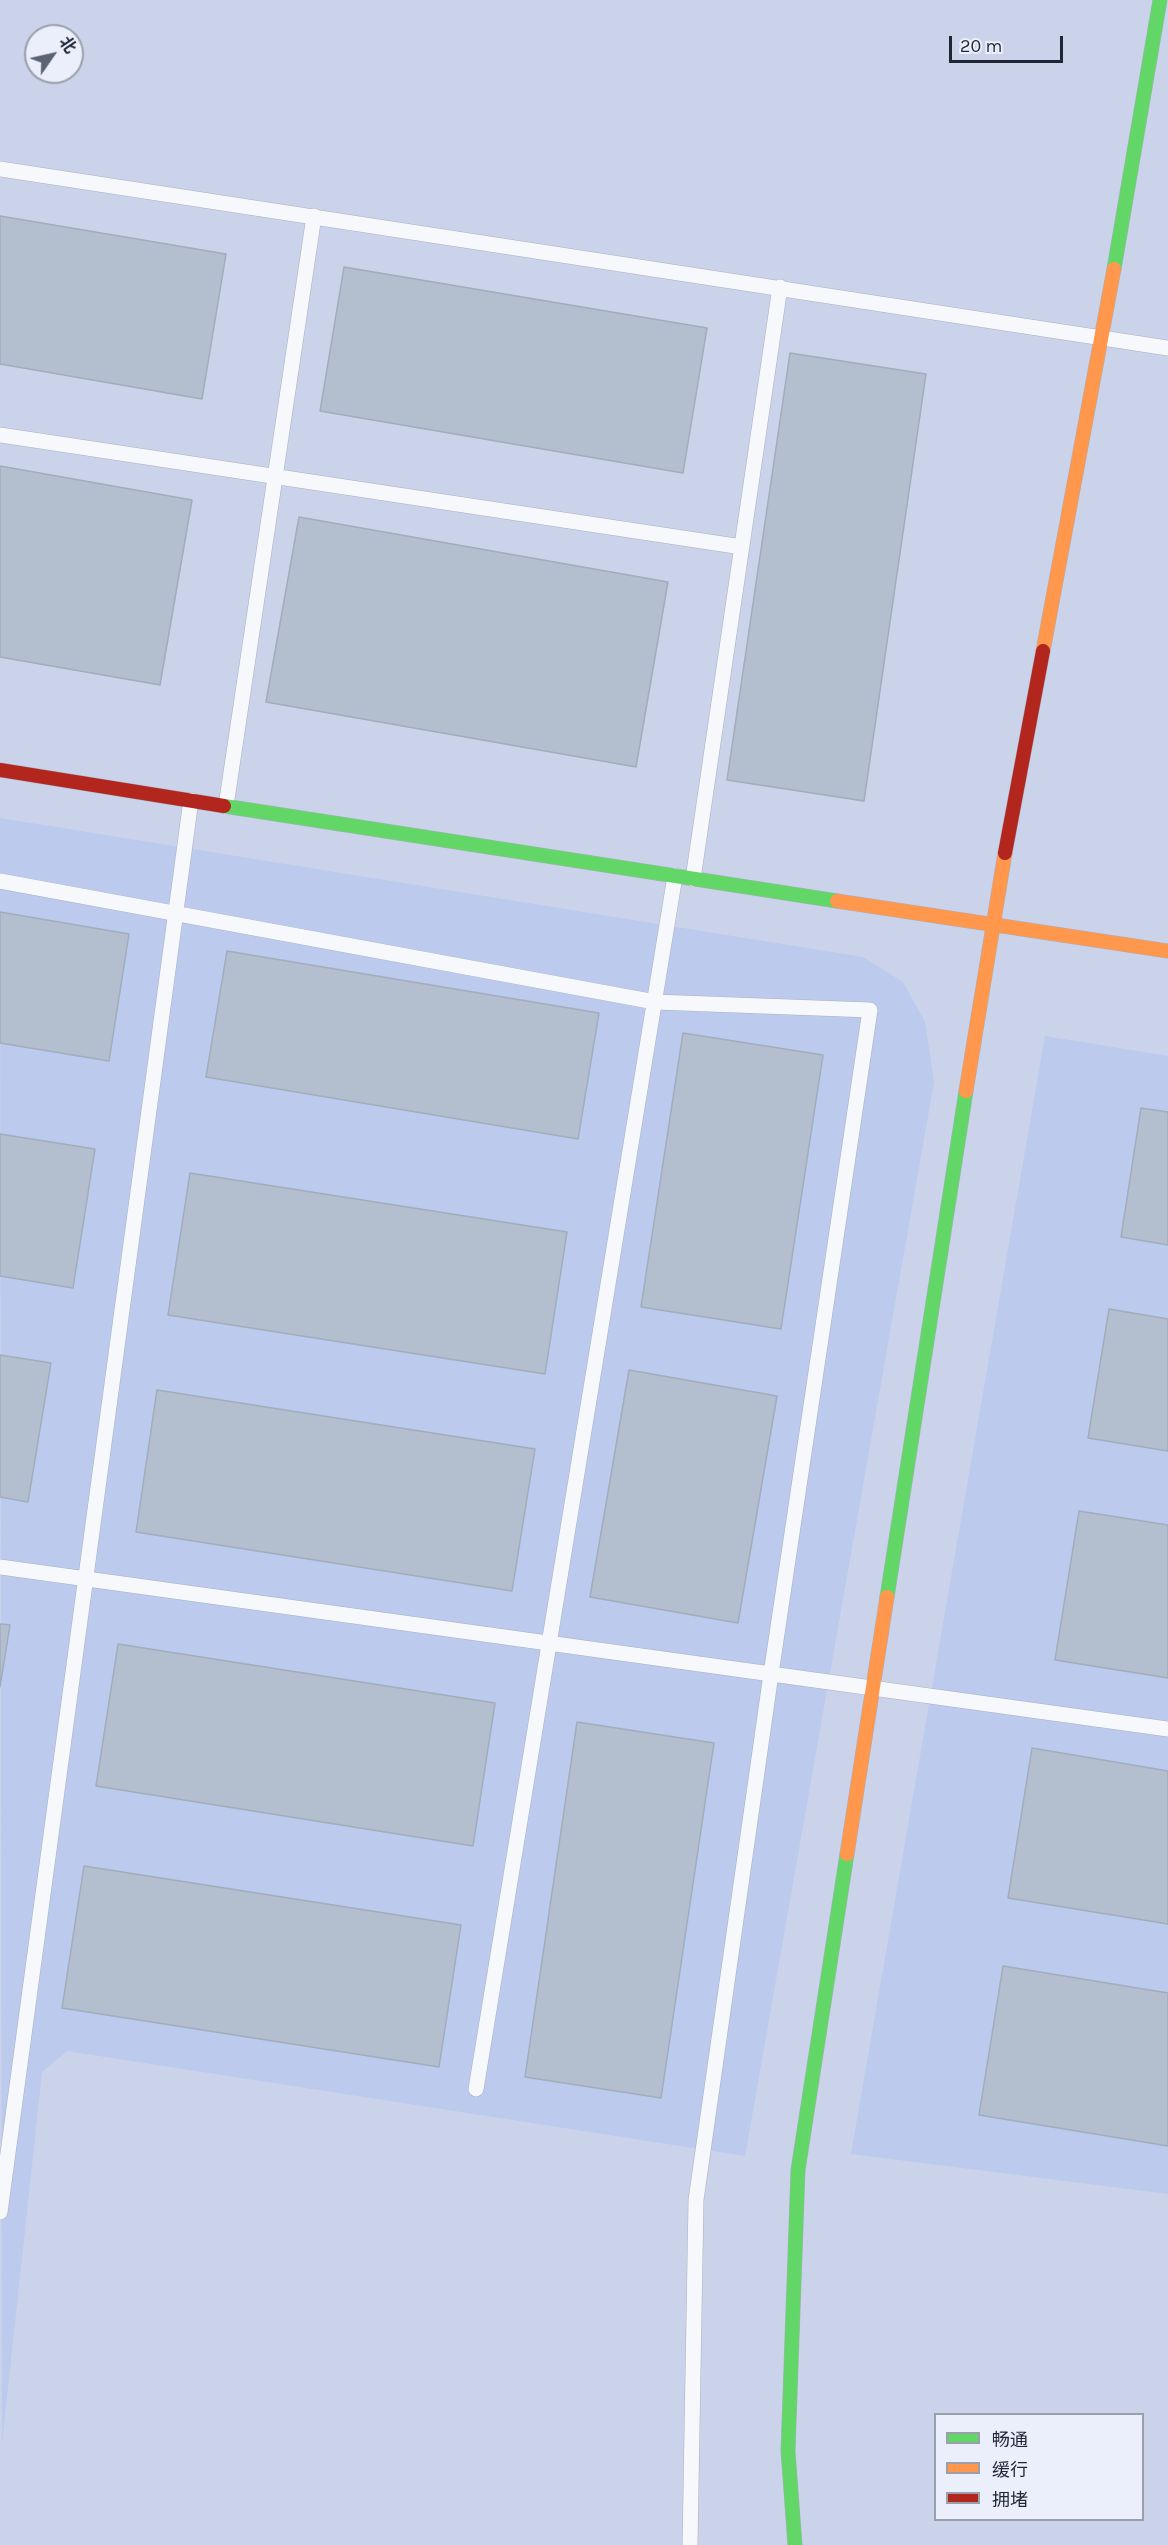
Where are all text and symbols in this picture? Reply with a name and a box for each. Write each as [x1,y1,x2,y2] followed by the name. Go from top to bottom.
[24,24,84,84] north arrow
[952,24,1066,62] scale bar
[55,33,80,57] text: 北
[960,35,1002,57] text: 20 m
[934,2413,1144,2521] legend
[992,2429,1028,2451] text: 畅通
[992,2459,1028,2481] text: 缓行
[992,2489,1028,2511] text: 拥堵

